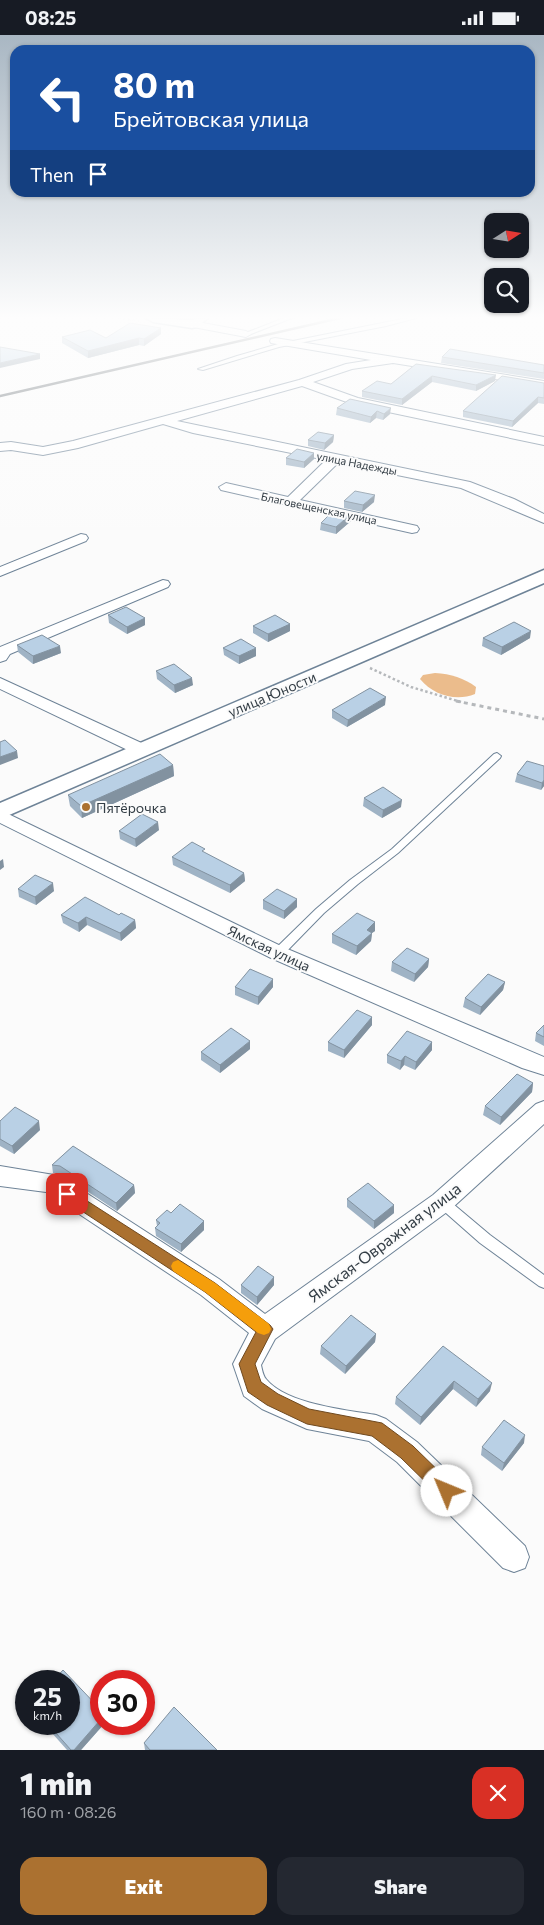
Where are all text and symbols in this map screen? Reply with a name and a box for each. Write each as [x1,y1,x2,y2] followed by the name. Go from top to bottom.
[25,6,76,29] text: 08:25
[113,62,195,105] text: 80 m
[30,65,95,130] icon: left
[113,105,309,132] text: Брейтовская улица
[84,160,112,188] icon: arrive
[30,163,74,186] text: Then
[484,213,529,257] north arrow
[484,213,529,313] map controls
[484,268,529,313] button: search
[316,449,398,477] street label: улица Надежды
[260,489,378,527] street label: Благовещенская улица
[225,668,319,720] street label: улица Юности
[96,799,166,816] place label: Пятёрочка
[80,801,92,813] marker: Пятёрочка
[225,921,313,975] street label: Ямская улица
[46,1173,88,1215] pin
[304,1178,464,1306] street label: Ямская-Овражная улица
[53,1180,81,1208] icon: arrive
[420,1464,472,1516] position arrow
[90,1670,155,1735] speed limit sign: 30
[33,1681,62,1711] text: 25
[33,1708,62,1722] text: km/h
[20,1764,92,1801] text: 1 min
[472,1767,524,1819] button: close
[20,1802,116,1821] text: 160 m · 08:26
[20,1857,267,1915] button: Exit
[277,1857,524,1915] button: Share

